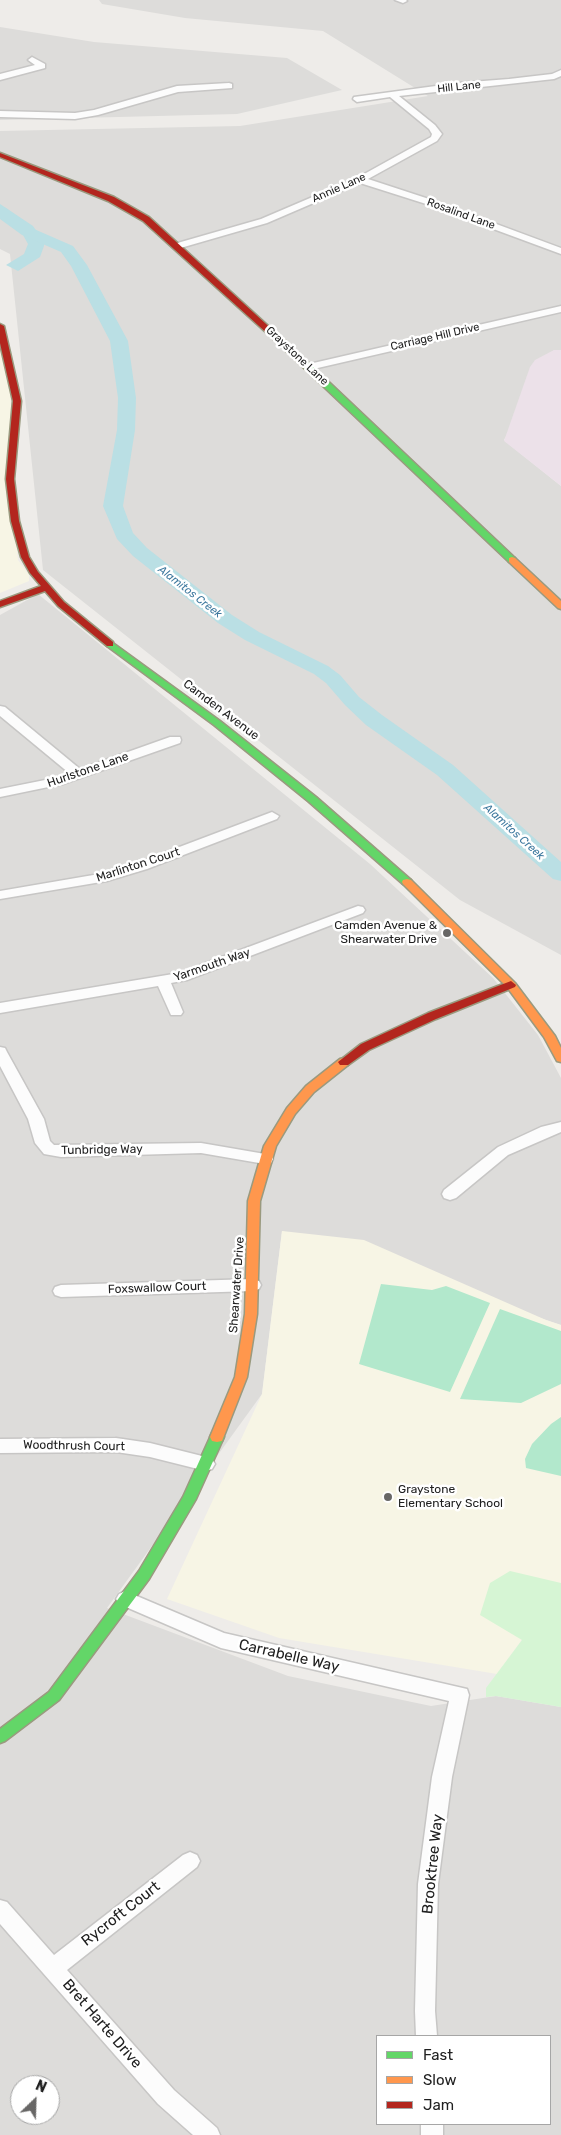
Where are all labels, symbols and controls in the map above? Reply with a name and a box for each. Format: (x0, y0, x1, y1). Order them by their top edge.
street label: Hill Lane (437, 78, 481, 96)
street label: Annie Lane (310, 170, 368, 206)
street label: Rosalind Lane (425, 196, 497, 232)
street label: Carriage Hill Drive (389, 320, 481, 354)
street label: Graystone Lane (263, 324, 331, 388)
water label: Alamitos Creek (155, 563, 225, 621)
street label: Camden Avenue (180, 677, 262, 743)
street label: Hurlstone Lane (45, 749, 131, 791)
water label: Alamitos Creek (481, 801, 547, 863)
street label: Marlinton Court (94, 845, 182, 885)
place label: Camden Avenue & Shearwater Drive (334, 919, 437, 947)
marker: Camden Avenue & Shearwater Drive (441, 927, 453, 939)
street label: Yarmouth Way (172, 945, 252, 985)
street label: Tunbridge Way (61, 1142, 143, 1158)
street label: Shearwater Drive (226, 1236, 248, 1334)
street label: Foxswallow Court (108, 1279, 206, 1297)
street label: Woodthrush Court (23, 1438, 125, 1454)
place label: Graystone Elementary School (398, 1483, 503, 1511)
marker: Graystone Elementary School (382, 1491, 394, 1503)
street label: Carrabelle Way (237, 1636, 341, 1676)
street label: Brooktree Way (419, 1813, 447, 1915)
street label: Rycroft Court (78, 1878, 164, 1950)
street label: Bret Harte Drive (58, 1976, 146, 2072)
legend (376, 2035, 551, 2125)
text: Fast (423, 2046, 453, 2064)
text: Slow (423, 2071, 456, 2089)
north arrow (10, 2075, 60, 2125)
text: N (33, 2077, 49, 2097)
text: Jam (423, 2096, 454, 2114)

